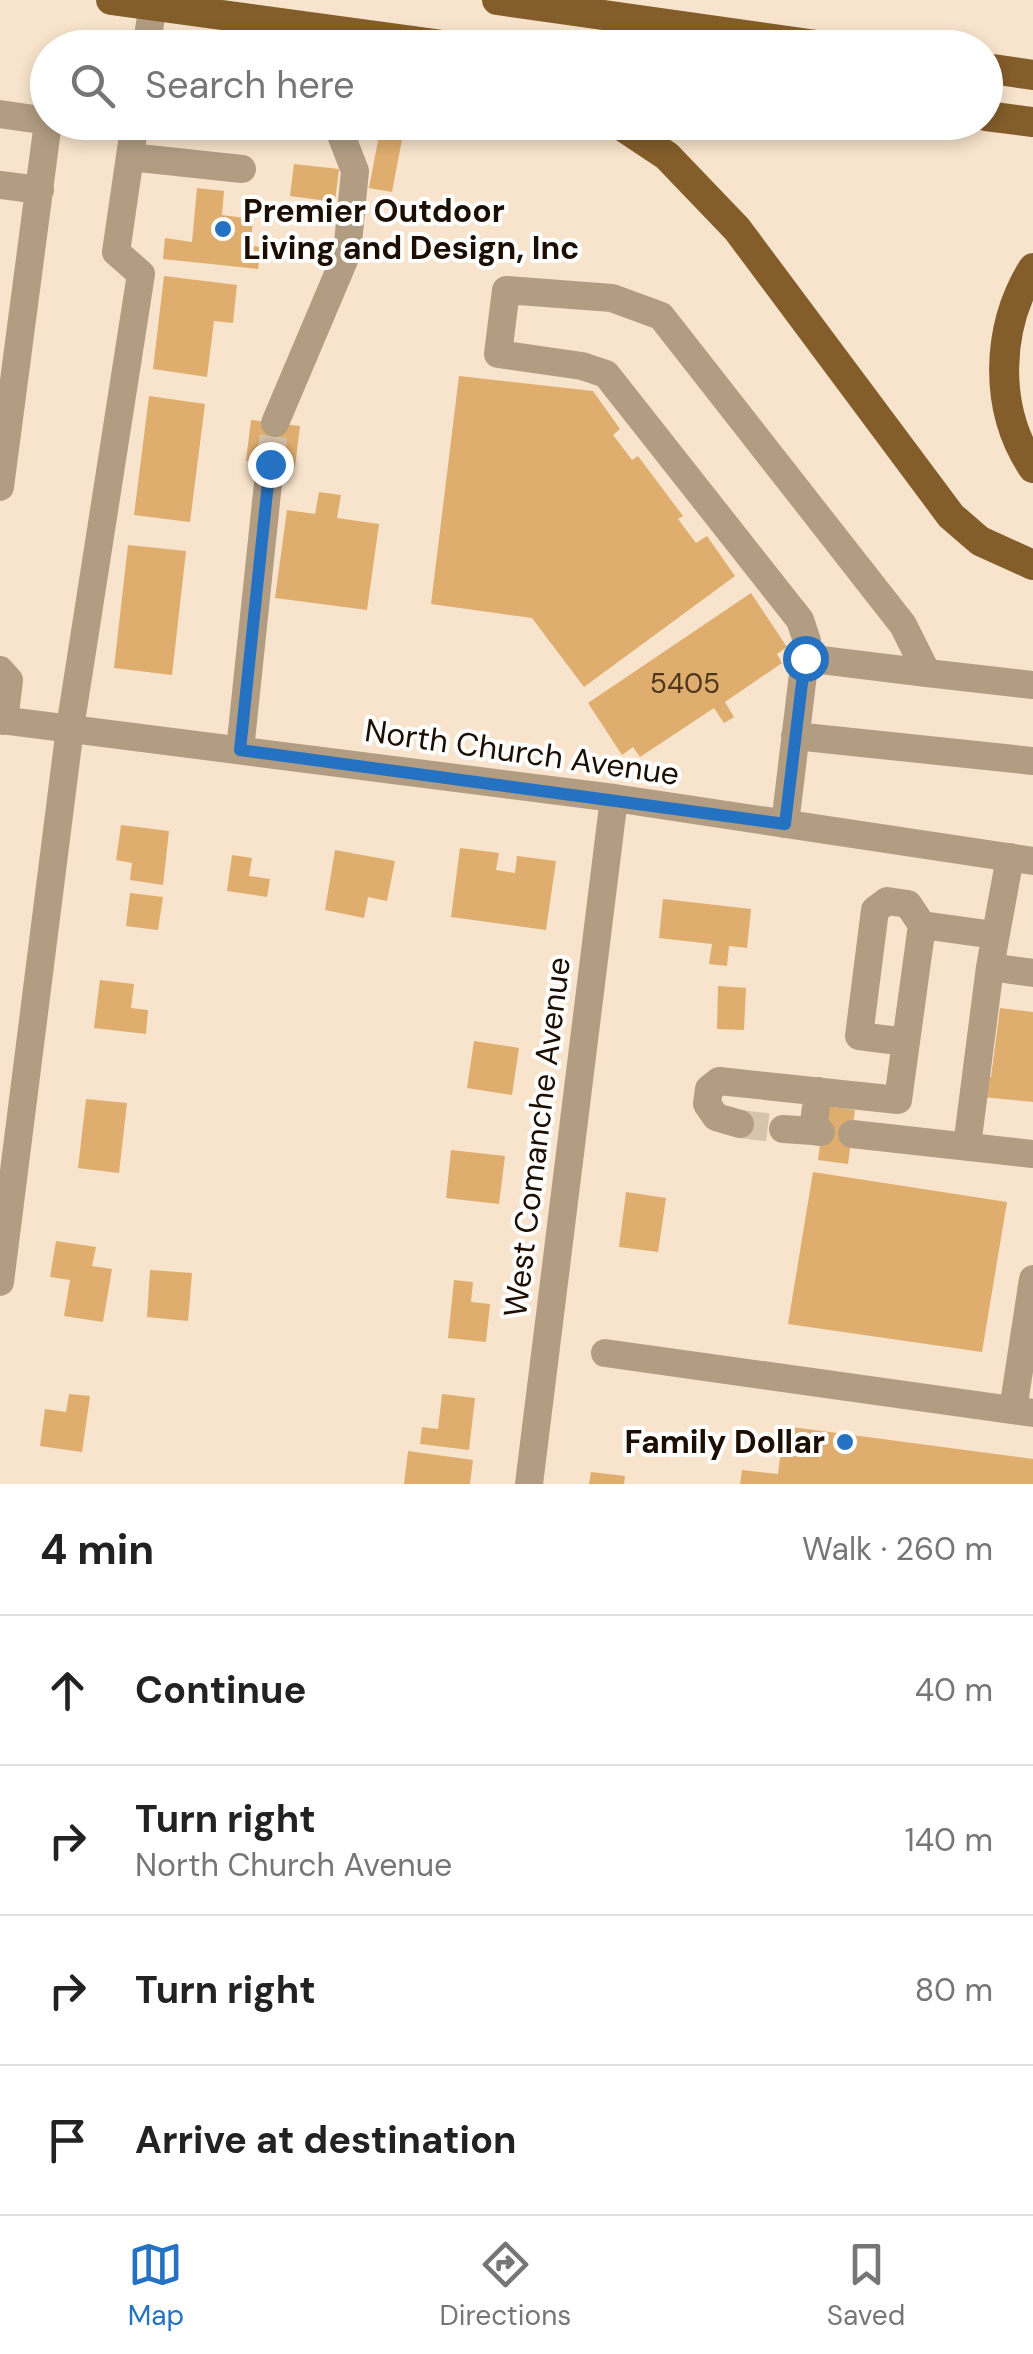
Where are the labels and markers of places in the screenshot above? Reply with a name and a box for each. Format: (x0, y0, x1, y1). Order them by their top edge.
place label: Premier Outdoor Living and Design, Inc (243, 190, 580, 269)
marker: Premier Outdoor Living and Design, Inc (212, 218, 234, 240)
place label: Family Dollar (624, 1421, 825, 1463)
marker: Family Dollar (834, 1431, 856, 1453)

